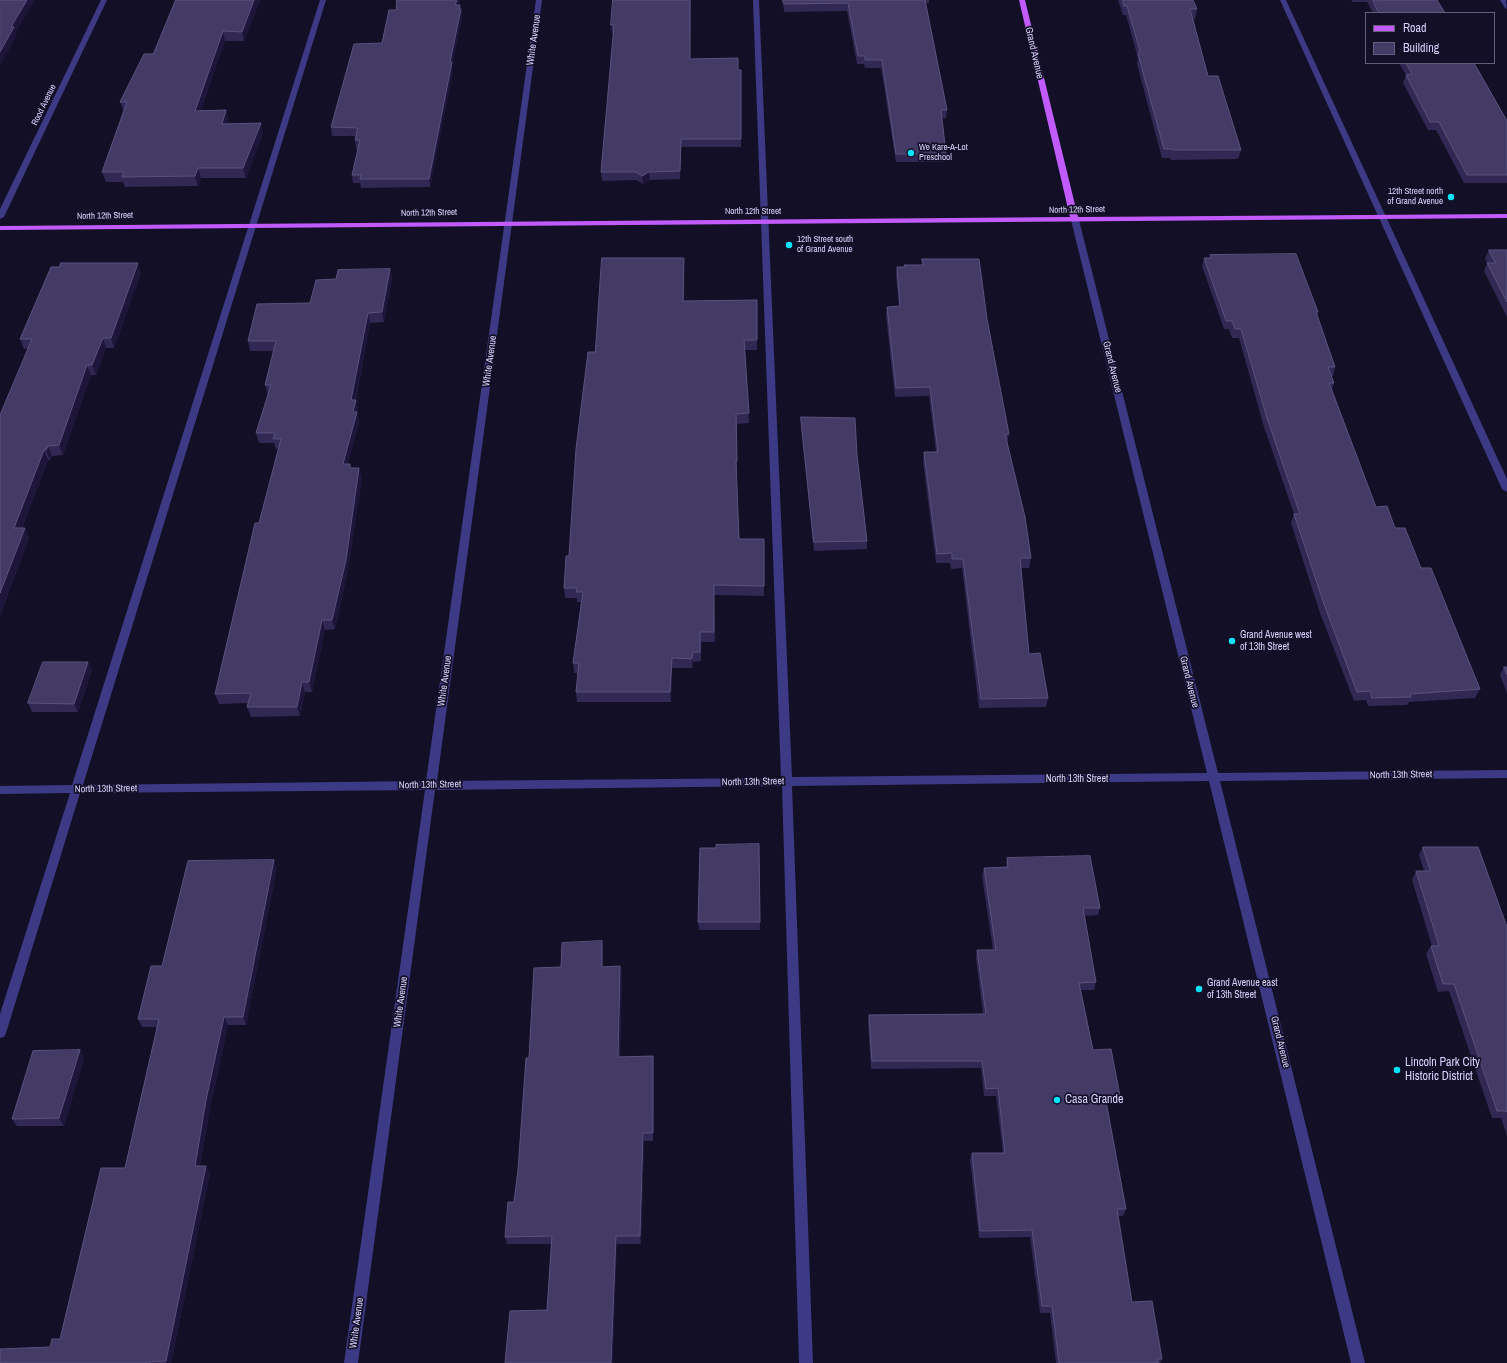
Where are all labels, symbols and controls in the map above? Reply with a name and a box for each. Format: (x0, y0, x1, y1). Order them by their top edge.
legend (1365, 12, 1495, 64)
street label: White Avenue (524, 14, 544, 66)
text: Road (1403, 20, 1427, 36)
street label: Grand Avenue (1022, 26, 1046, 80)
text: Building (1403, 40, 1439, 56)
street label: Rood Avenue (29, 83, 59, 127)
place label: We Kare-A-Lot Preschool (919, 143, 968, 164)
marker: We Kare-A-Lot Preschool (906, 148, 916, 158)
place label: 12th Street north of Grand Avenue (1387, 187, 1443, 208)
marker: 12th Street north of Grand Avenue (1446, 192, 1456, 202)
street label: North 12th Street (1049, 204, 1105, 216)
street label: North 12th Street (401, 207, 457, 219)
street label: North 12th Street (725, 207, 781, 217)
street label: North 12th Street (77, 210, 133, 222)
place label: 12th Street south of Grand Avenue (797, 235, 853, 256)
marker: 12th Street south of Grand Avenue (784, 240, 794, 250)
street label: White Avenue (480, 335, 500, 387)
street label: Grand Avenue (1100, 340, 1124, 394)
place label: Grand Avenue west of 13th Street (1240, 629, 1312, 652)
marker: Grand Avenue west of 13th Street (1227, 636, 1237, 646)
street label: White Avenue (435, 655, 455, 707)
street label: Grand Avenue (1177, 655, 1201, 709)
street label: North 13th Street (1370, 768, 1432, 782)
street label: North 13th Street (1046, 773, 1108, 785)
street label: North 13th Street (722, 775, 784, 789)
street label: North 13th Street (399, 778, 461, 792)
street label: North 13th Street (75, 782, 137, 796)
street label: White Avenue (391, 976, 411, 1028)
place label: Grand Avenue east of 13th Street (1207, 977, 1278, 1000)
marker: Grand Avenue east of 13th Street (1194, 984, 1204, 994)
street label: Grand Avenue (1268, 1015, 1292, 1069)
place label: Lincoln Park City Historic District (1405, 1056, 1480, 1084)
marker: Lincoln Park City Historic District (1392, 1065, 1402, 1075)
place label: Casa Grande (1065, 1093, 1124, 1107)
marker: Casa Grande (1052, 1095, 1062, 1105)
street label: White Avenue (347, 1297, 367, 1349)

